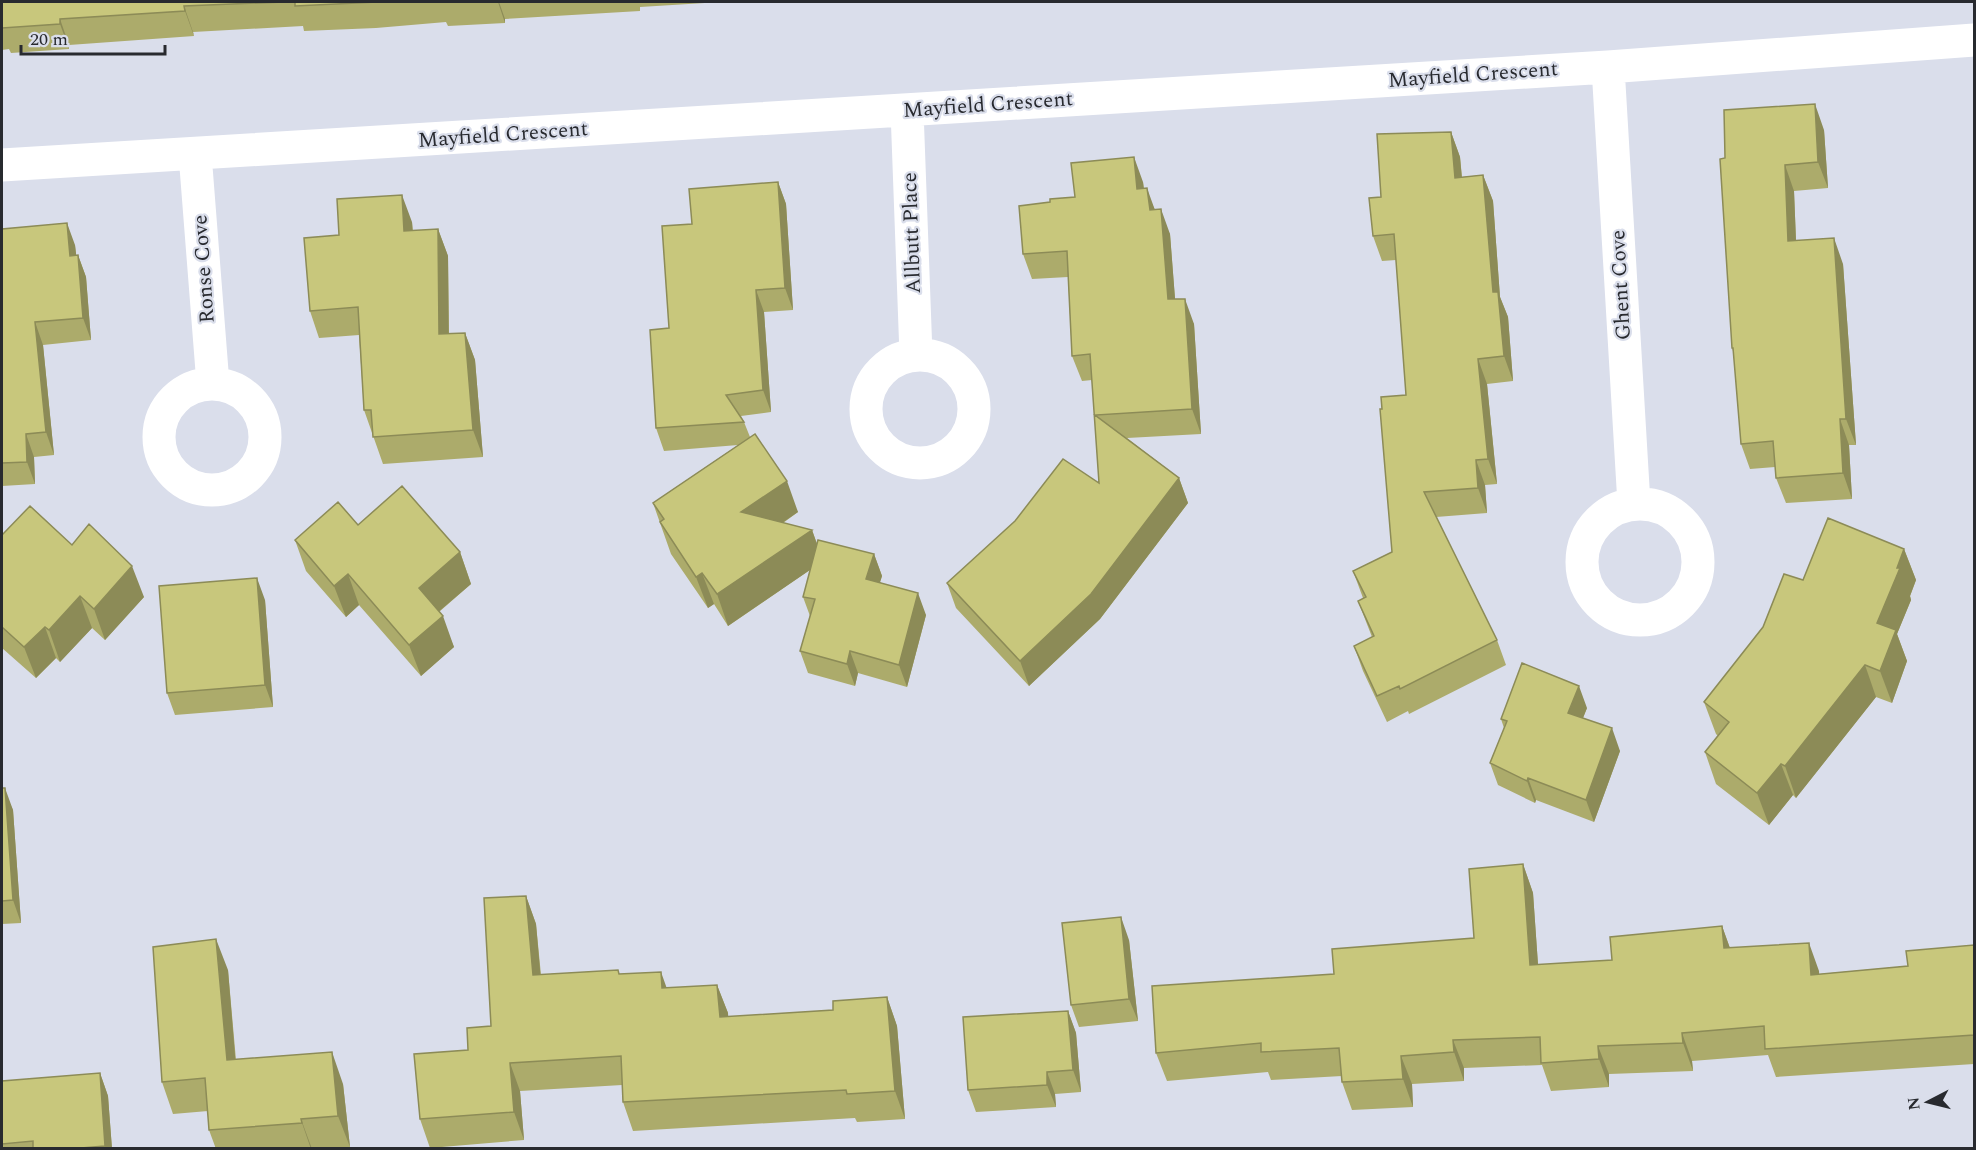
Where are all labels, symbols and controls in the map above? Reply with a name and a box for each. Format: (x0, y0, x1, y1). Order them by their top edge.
scale bar (21, 18, 165, 56)
text: 20 m (30, 26, 68, 53)
street label: Mayfield Crescent (1387, 53, 1559, 97)
street label: Mayfield Crescent (902, 83, 1074, 127)
street label: Mayfield Crescent (417, 113, 589, 157)
street label: Allbutt Place (894, 172, 930, 294)
street label: Ronse Cove (184, 214, 224, 324)
street label: Ghent Cove (1602, 229, 1640, 341)
north arrow (1898, 1072, 1958, 1132)
text: N (1901, 1096, 1927, 1112)

